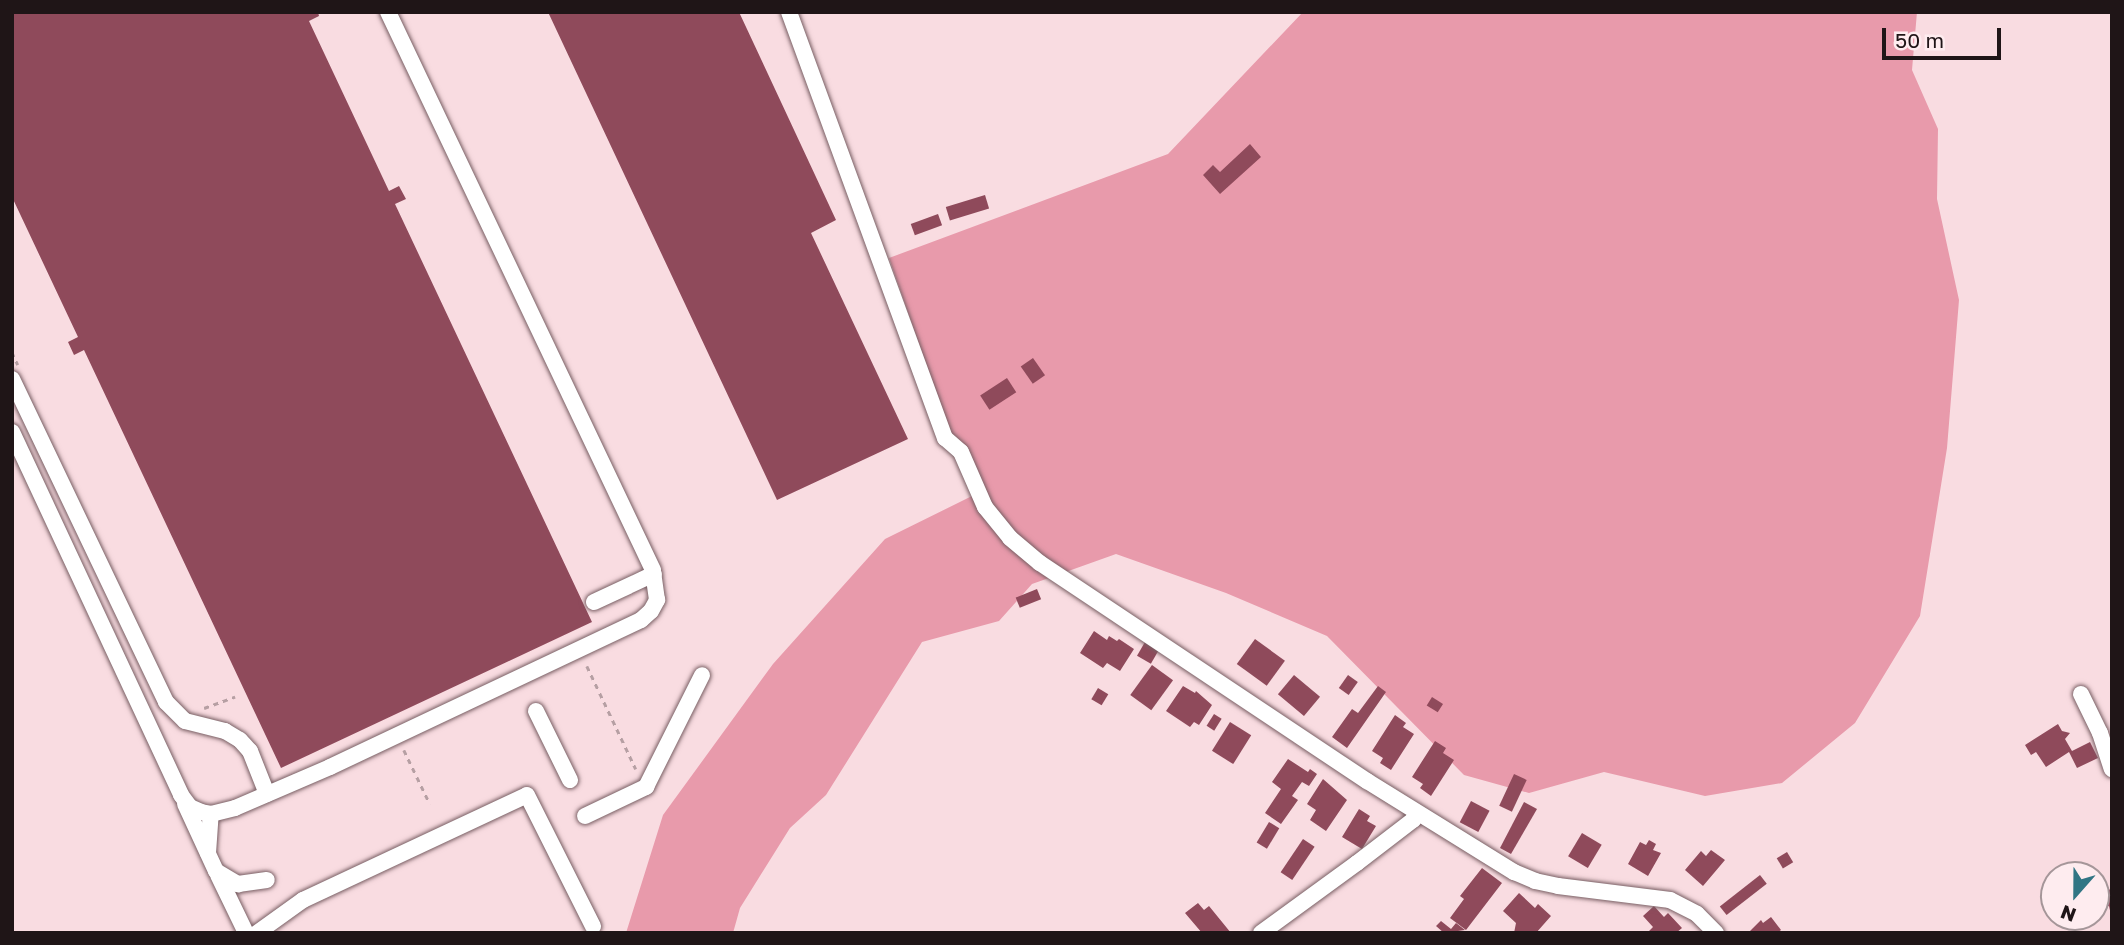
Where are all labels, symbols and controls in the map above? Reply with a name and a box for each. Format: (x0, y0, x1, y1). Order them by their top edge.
scale bar (1886, 14, 2005, 58)
text: 50 m (1895, 27, 1944, 53)
north arrow (2040, 861, 2110, 931)
text: N (2057, 901, 2079, 928)

